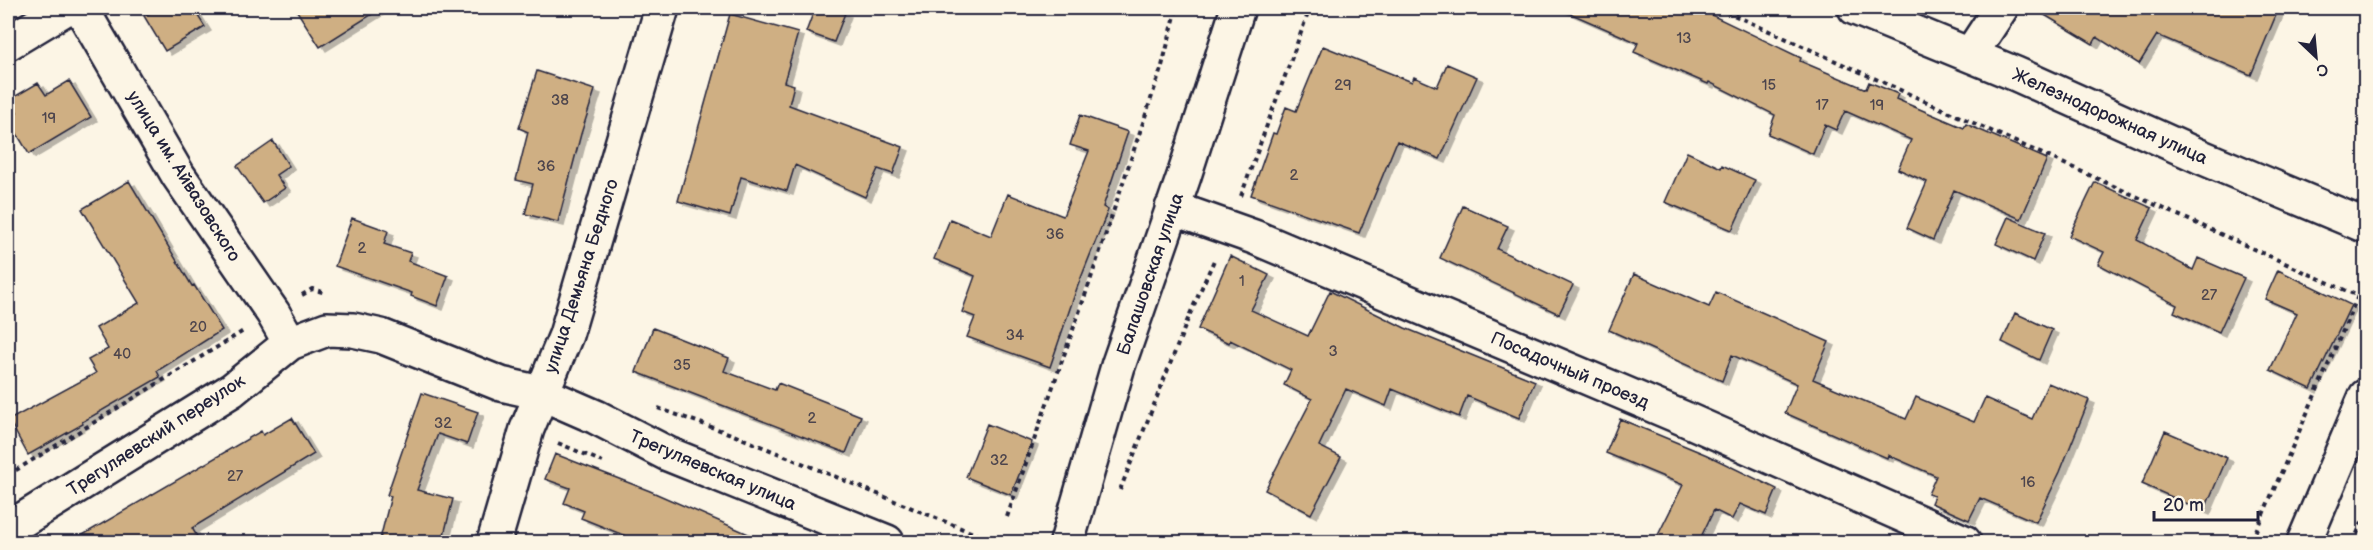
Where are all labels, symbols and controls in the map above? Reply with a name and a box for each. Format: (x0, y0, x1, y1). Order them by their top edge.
north arrow (2286, 27, 2346, 87)
house number: 13 (1676, 29, 1692, 48)
text: С (2313, 58, 2331, 80)
street label: Железнодорожная улица (2009, 64, 2211, 169)
house number: 29 (1334, 76, 1352, 95)
house number: 15 (1762, 76, 1776, 95)
street label: улица им. Айвазовского (122, 87, 245, 265)
house number: 38 (551, 91, 569, 110)
house number: 17 (1815, 96, 1829, 115)
house number: 19 (1870, 96, 1884, 115)
house number: 19 (42, 109, 56, 128)
house number: 36 (537, 157, 555, 176)
house number: 2 (1290, 166, 1299, 185)
street label: улица Демьяна Бедного (540, 176, 623, 376)
street label: Балашовская улица (1113, 190, 1188, 358)
house number: 36 (1046, 225, 1064, 244)
house number: 2 (358, 239, 367, 258)
house number: 1 (1239, 272, 1245, 291)
house number: 27 (2201, 286, 2218, 305)
house number: 20 (189, 318, 207, 337)
house number: 34 (1006, 326, 1024, 345)
street label: Посадочный проезд (1488, 328, 1652, 413)
house number: 3 (1328, 342, 1338, 361)
house number: 40 (113, 345, 131, 364)
house number: 35 (673, 356, 691, 375)
street label: Трегуляевский переулок (64, 370, 249, 501)
house number: 2 (808, 409, 817, 428)
house number: 32 (434, 414, 452, 433)
street label: Трегуляевская улица (626, 426, 800, 515)
house number: 32 (990, 451, 1008, 470)
house number: 27 (227, 467, 244, 486)
house number: 16 (2021, 473, 2035, 492)
scale bar (2154, 484, 2258, 522)
text: 20 m (2163, 495, 2204, 516)

